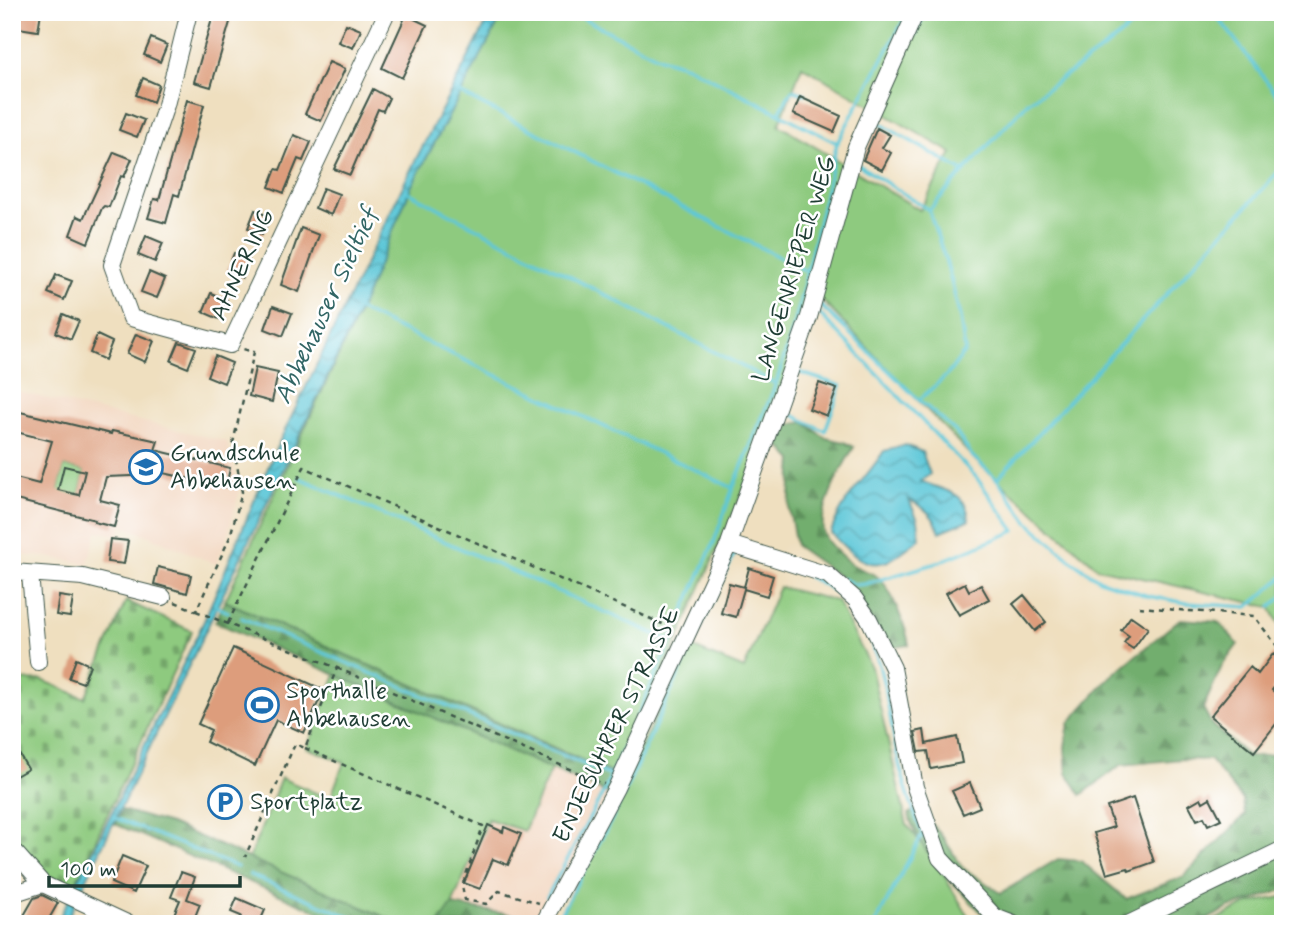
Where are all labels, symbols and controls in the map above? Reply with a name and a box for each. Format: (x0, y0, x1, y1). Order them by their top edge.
street label: LANGENRIEPER WEG (746, 152, 844, 386)
water label: Abbehauser Sieltief (267, 200, 389, 410)
street label: AHNERING (204, 204, 282, 326)
place label: Grundschule Abbehausen (170, 438, 300, 497)
school or university icon: Grundschule Abbehausen (127, 448, 165, 486)
street label: ENJEBUHRER STRASSE (546, 602, 688, 848)
place label: Sporthalle Abbehausen (286, 676, 411, 735)
sports icon: Sporthalle Abbehausen (243, 686, 281, 724)
parking icon: Sportplatz (206, 783, 244, 821)
place label: Sportplatz (250, 787, 363, 818)
scale bar (49, 845, 240, 889)
text: 100 m (60, 856, 116, 884)

